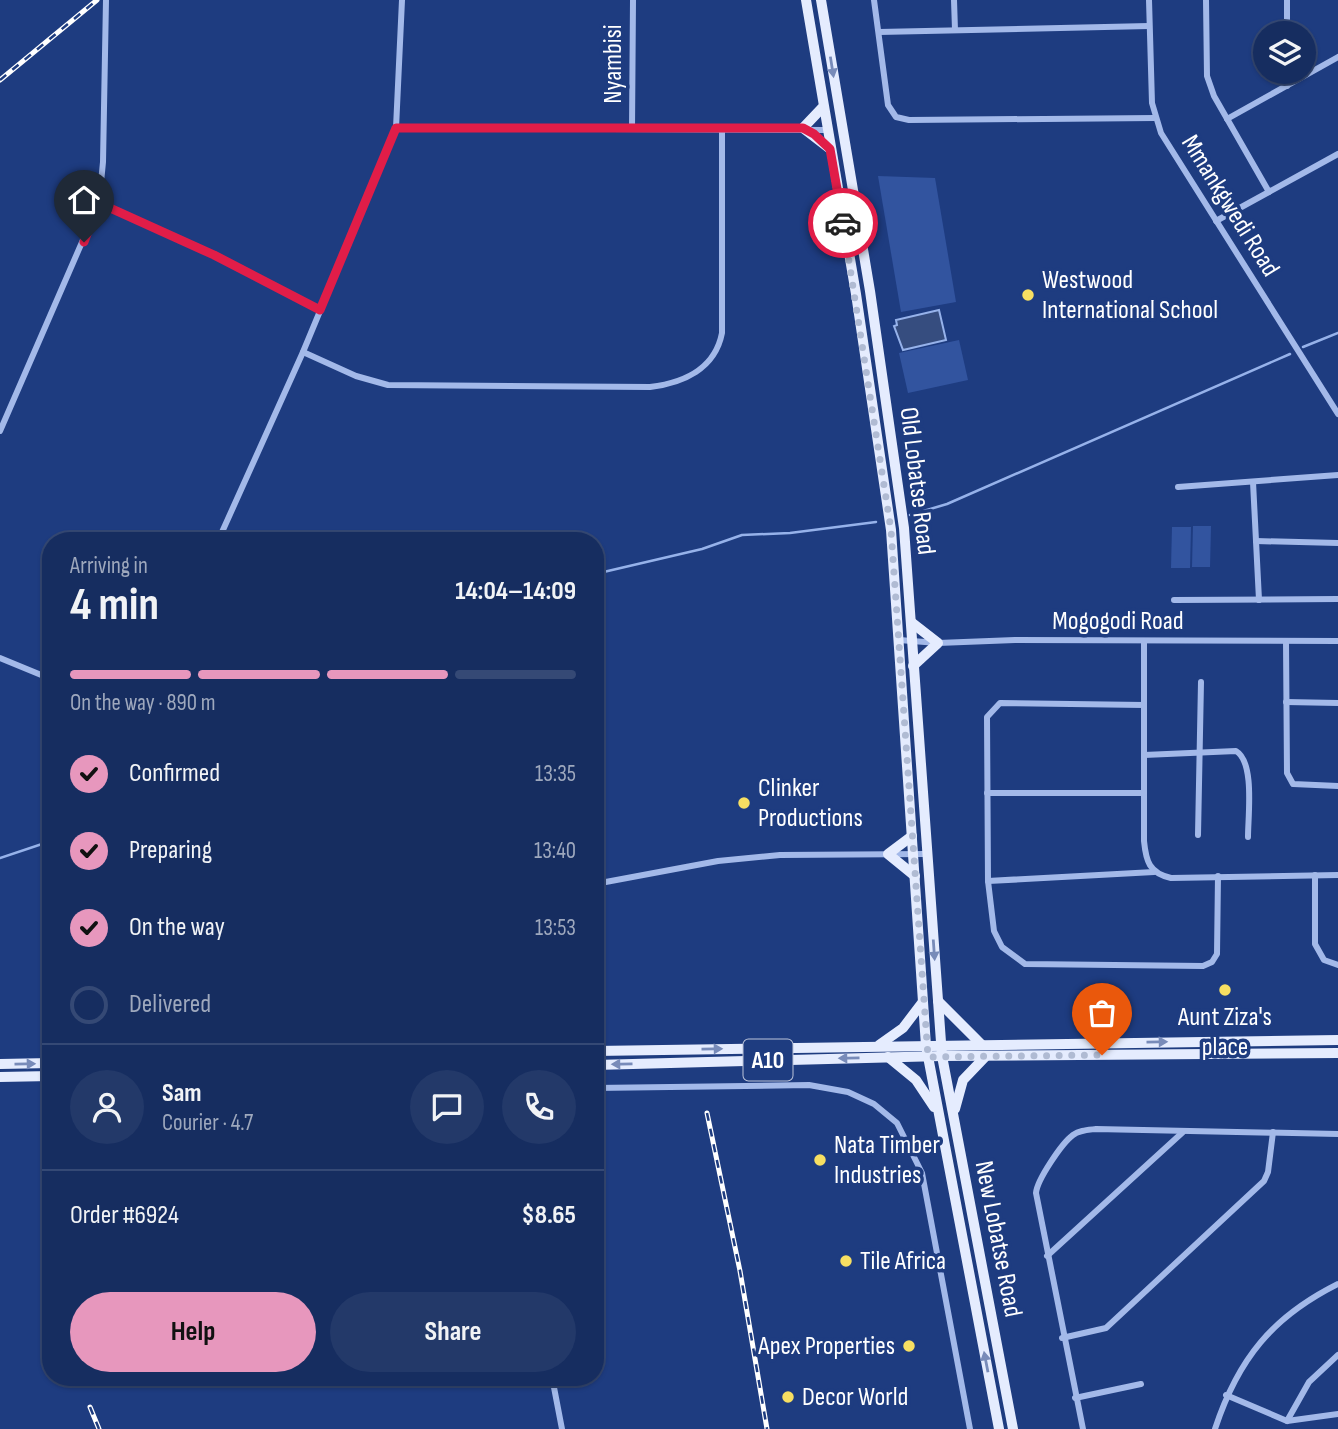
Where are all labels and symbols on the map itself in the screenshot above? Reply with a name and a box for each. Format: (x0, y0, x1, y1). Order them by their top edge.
street label: Nyambisi (598, 24, 629, 104)
one-way arrow (827, 56, 838, 78)
street label: Mmankgwedi Road (1174, 130, 1286, 282)
pin (54, 170, 114, 242)
courier (808, 188, 878, 258)
place label: Westwood International School (1042, 265, 1218, 326)
marker: Westwood International School (1020, 287, 1036, 303)
street label: Old Lobatse Road (893, 405, 941, 557)
street label: Mogogodi Road (1052, 606, 1184, 637)
place label: Clinker Productions (758, 773, 863, 834)
marker: Clinker Productions (736, 795, 752, 811)
one-way arrow (928, 939, 939, 961)
marker: Aunt Ziza's place (1217, 982, 1233, 998)
pin (1072, 983, 1132, 1055)
place label: Aunt Ziza's place (1177, 1002, 1272, 1063)
one-way arrow (1146, 1036, 1168, 1048)
road number: A10 (744, 1040, 792, 1080)
one-way arrow (701, 1043, 723, 1054)
one-way arrow (838, 1052, 860, 1064)
one-way arrow (15, 1058, 37, 1069)
one-way arrow (610, 1058, 632, 1070)
place label: Nata Timber Industries (834, 1130, 941, 1191)
marker: Nata Timber Industries (812, 1152, 828, 1168)
street label: New Lobatse Road (968, 1158, 1028, 1320)
place label: Tile Africa (860, 1246, 946, 1277)
marker: Tile Africa (838, 1253, 854, 1269)
place label: Apex Properties (757, 1331, 895, 1362)
marker: Apex Properties (901, 1338, 917, 1354)
one-way arrow (980, 1351, 991, 1373)
place label: Decor World (802, 1382, 908, 1413)
marker: Decor World (780, 1389, 796, 1405)

